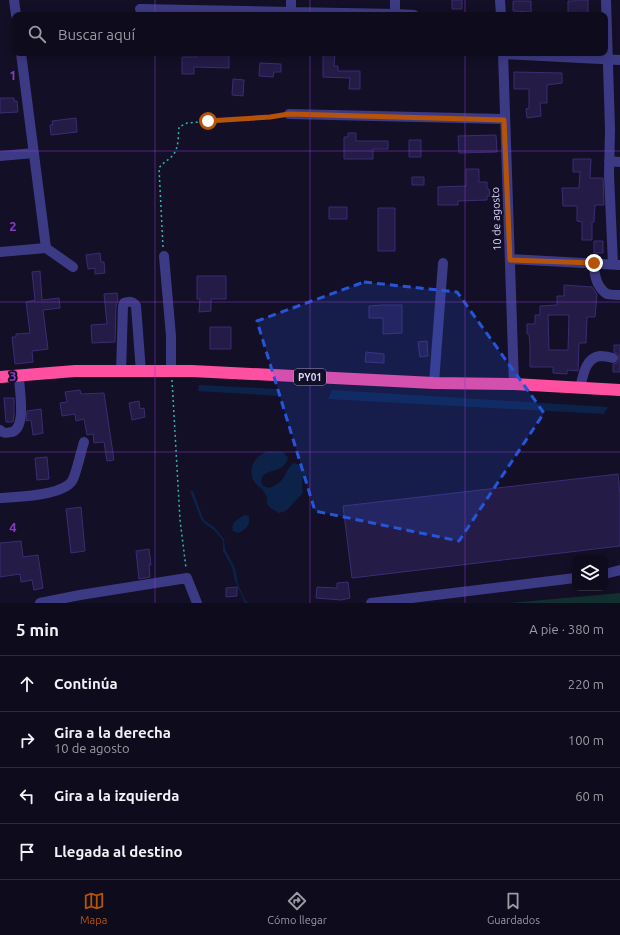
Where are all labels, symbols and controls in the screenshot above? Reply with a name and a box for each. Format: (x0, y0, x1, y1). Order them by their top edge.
search box (12, 12, 608, 56)
icon: search (26, 23, 48, 45)
text: Buscar aquí (58, 26, 135, 43)
text: 1 (9, 68, 17, 82)
route start (199, 112, 217, 130)
street label: 10 de agosto (489, 187, 503, 251)
text: 2 (9, 219, 17, 233)
route end (585, 254, 603, 272)
text: 3 (9, 369, 17, 383)
road number: PY01 (294, 369, 326, 385)
text: 4 (9, 520, 17, 534)
map controls (572, 555, 608, 591)
button: layers (572, 555, 608, 591)
text: 5 min (16, 620, 59, 639)
text: A pie · 380 m (529, 622, 604, 636)
icon: ahead (16, 673, 38, 695)
text: Continúa (54, 675, 118, 692)
text: 220 m (568, 677, 604, 691)
text: Gira a la derecha (54, 724, 171, 741)
icon: right (16, 729, 38, 751)
text: 100 m (568, 733, 604, 747)
text: 10 de agosto (54, 741, 130, 755)
icon: left (16, 785, 38, 807)
text: Gira a la izquierda (54, 787, 180, 804)
text: 60 m (575, 789, 604, 803)
icon: arrive (16, 841, 38, 863)
text: Llegada al destino (54, 843, 183, 860)
tab: Mapa (80, 890, 107, 926)
tab: Cómo llegar (267, 890, 327, 926)
tab: Guardados (487, 890, 540, 926)

